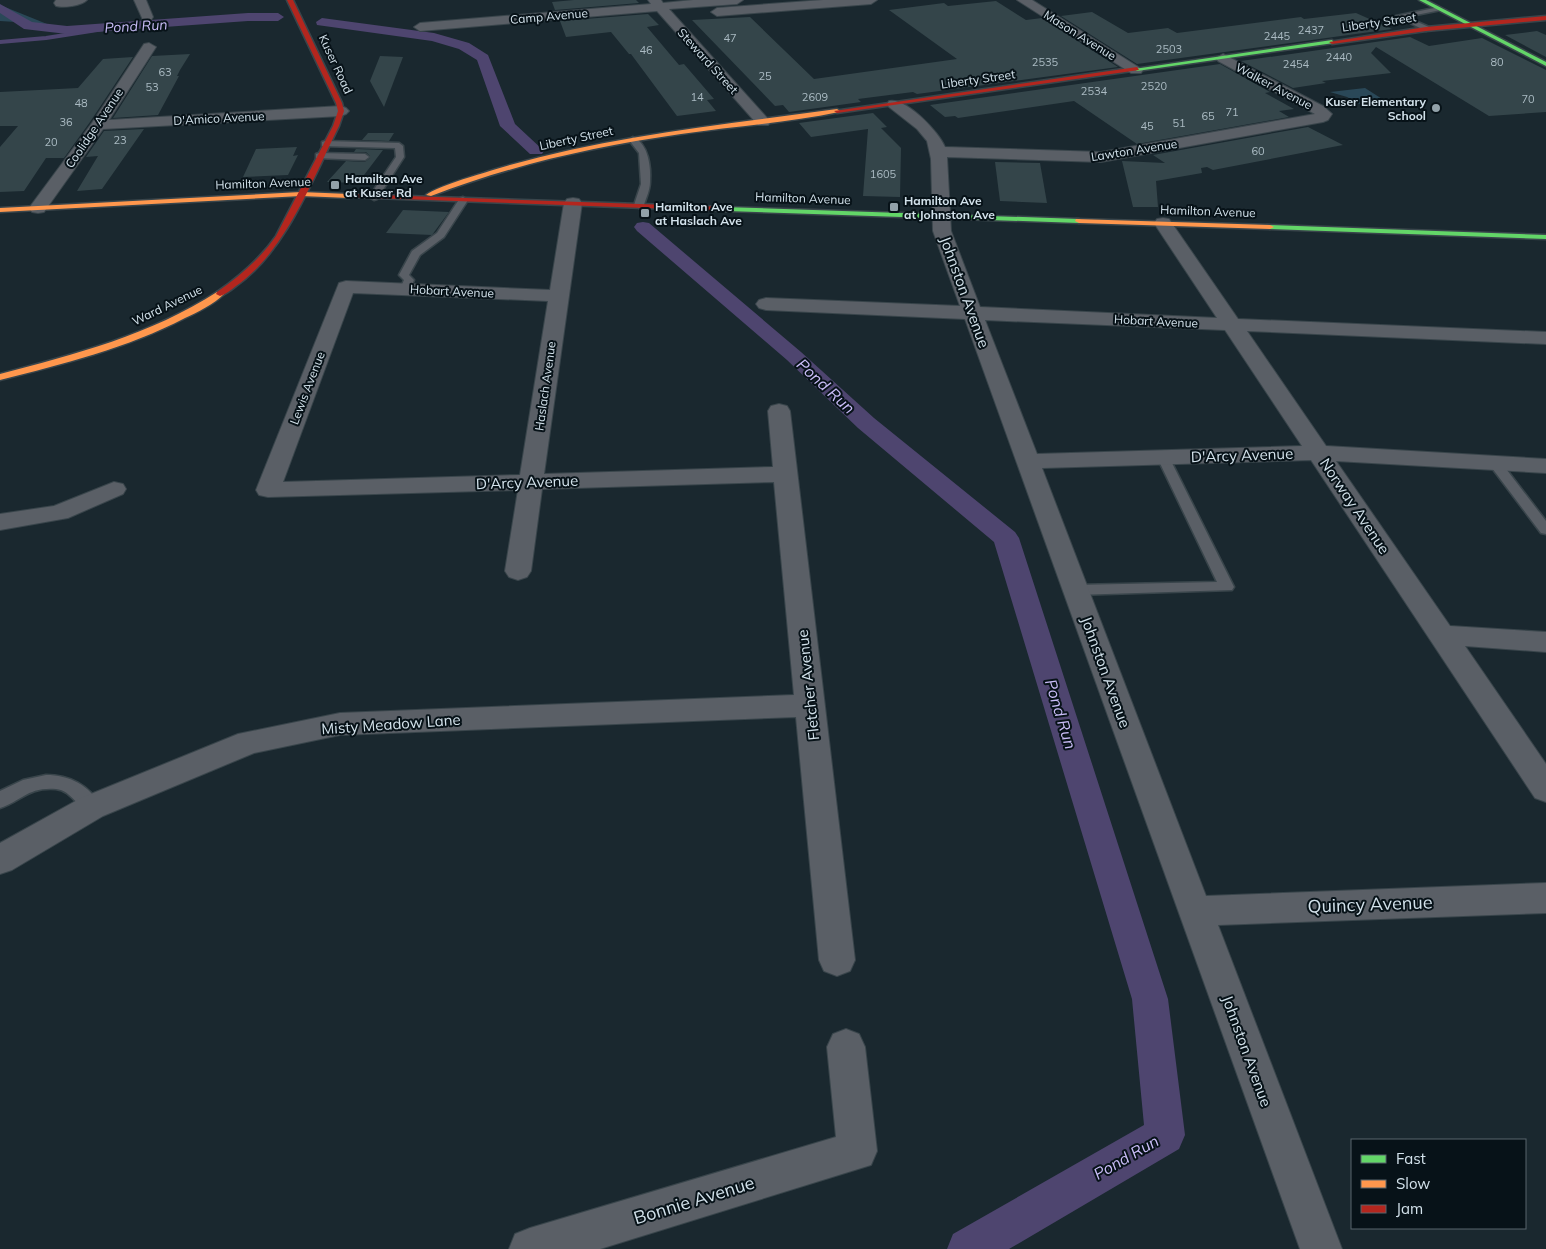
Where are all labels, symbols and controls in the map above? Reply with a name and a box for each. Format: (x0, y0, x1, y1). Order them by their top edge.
street label: Camp Avenue (510, 5, 588, 27)
street label: Mason Avenue (1041, 7, 1119, 63)
street label: Liberty Street (1341, 9, 1417, 35)
water label: Pond Run (104, 15, 168, 37)
house number: 2437 (1298, 23, 1324, 37)
street label: Steward Street (675, 25, 741, 97)
house number: 2445 (1264, 29, 1291, 43)
house number: 47 (723, 31, 737, 45)
street label: Kuser Road (316, 32, 356, 96)
house number: 2503 (1156, 42, 1182, 56)
house number: 46 (639, 43, 653, 57)
house number: 2440 (1326, 50, 1353, 64)
house number: 2535 (1032, 55, 1059, 69)
house number: 80 (1490, 55, 1504, 69)
house number: 2454 (1283, 57, 1310, 71)
street label: Walker Avenue (1233, 60, 1315, 112)
house number: 63 (158, 65, 172, 79)
street label: Liberty Street (940, 66, 1016, 92)
house number: 25 (758, 69, 772, 83)
house number: 2520 (1141, 79, 1168, 93)
house number: 53 (145, 80, 159, 94)
house number: 2534 (1081, 84, 1108, 98)
street label: Coolidge Avenue (62, 85, 126, 171)
house number: 14 (690, 90, 704, 104)
house number: 2609 (802, 90, 828, 104)
house number: 70 (1521, 92, 1535, 106)
place label: Kuser Elementary School (1325, 94, 1426, 123)
house number: 48 (74, 96, 88, 110)
marker: Kuser Elementary School (1430, 102, 1442, 114)
house number: 71 (1225, 105, 1239, 119)
street label: D'Amico Avenue (173, 108, 265, 128)
house number: 65 (1201, 109, 1215, 123)
house number: 36 (59, 115, 73, 129)
house number: 51 (1172, 116, 1186, 130)
house number: 45 (1140, 119, 1154, 133)
street label: Liberty Street (538, 123, 614, 153)
house number: 23 (113, 133, 127, 147)
house number: 20 (44, 135, 58, 149)
street label: Lawton Avenue (1090, 136, 1178, 164)
house number: 60 (1251, 144, 1265, 158)
house number: 1605 (870, 167, 897, 181)
place label: Hamilton Ave at Kuser Rd (345, 171, 423, 200)
street label: Hamilton Avenue (215, 174, 311, 192)
marker: Hamilton Ave at Kuser Rd (329, 179, 341, 191)
street label: Hamilton Avenue (755, 189, 851, 207)
place label: Hamilton Ave at Johnston Ave (904, 193, 995, 222)
place label: Hamilton Ave at Haslach Ave (655, 199, 742, 228)
marker: Hamilton Ave at Johnston Ave (888, 201, 900, 213)
street label: Hamilton Avenue (1160, 202, 1256, 220)
marker: Hamilton Ave at Haslach Ave (639, 207, 651, 219)
street label: Johnston Avenue (936, 234, 994, 350)
street label: Hobart Avenue (410, 281, 494, 301)
street label: Ward Avenue (129, 282, 205, 328)
street label: Hobart Avenue (1114, 311, 1198, 331)
street label: Haslach Avenue (531, 340, 559, 432)
street label: Lewis Avenue (286, 349, 328, 427)
water label: Pond Run (793, 354, 859, 418)
street label: D'Arcy Avenue (1190, 444, 1294, 466)
street label: Norway Avenue (1316, 454, 1394, 558)
street label: D'Arcy Avenue (475, 471, 579, 493)
street label: Johnston Avenue (1077, 614, 1135, 730)
street label: Fletcher Avenue (793, 629, 823, 741)
water label: Pond Run (1041, 677, 1081, 751)
street label: Misty Meadow Lane (321, 710, 461, 738)
street label: Quincy Avenue (1307, 890, 1433, 918)
street label: Johnston Avenue (1218, 993, 1276, 1109)
water label: Pond Run (1090, 1130, 1162, 1184)
legend (1351, 1139, 1526, 1229)
text: Fast (1396, 1149, 1426, 1168)
street label: Bonnie Avenue (631, 1171, 757, 1229)
text: Slow (1396, 1174, 1430, 1193)
text: Jam (1396, 1199, 1423, 1218)

